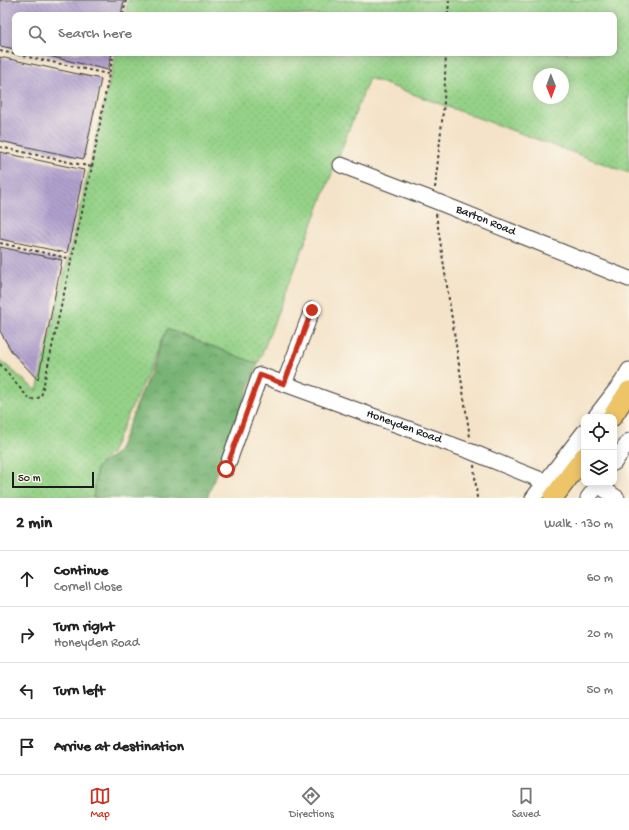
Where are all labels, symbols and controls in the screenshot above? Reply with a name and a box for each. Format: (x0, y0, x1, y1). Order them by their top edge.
search box (12, 12, 617, 56)
icon: search (26, 23, 48, 45)
text: Search here (58, 25, 132, 43)
north arrow (533, 68, 569, 104)
street label: Barton Road (453, 203, 518, 240)
route end (303, 301, 321, 319)
street label: Honeyden Road (364, 407, 444, 448)
map controls (581, 414, 617, 486)
button: locate (581, 414, 617, 450)
button: layers (581, 450, 617, 486)
route start (217, 460, 235, 478)
scale bar (12, 470, 94, 489)
text: 50 m (18, 473, 40, 485)
text: 2 min (16, 514, 52, 534)
text: Walk · 130 m (544, 517, 613, 532)
text: Continue (54, 562, 108, 580)
icon: ahead (16, 568, 38, 590)
text: 60 m (587, 571, 613, 586)
text: Cornell Close (54, 580, 122, 595)
text: Turn right (54, 618, 114, 636)
icon: right (16, 624, 38, 646)
text: 20 m (587, 627, 613, 642)
text: Honeyden Road (54, 636, 139, 651)
icon: left (16, 680, 38, 702)
text: Turn left (54, 682, 105, 700)
text: 50 m (586, 683, 613, 698)
icon: arrive (16, 736, 38, 758)
text: Arrive at destination (54, 738, 184, 756)
tab: Map (89, 785, 111, 821)
tab: Directions (289, 785, 334, 821)
tab: Saved (512, 785, 540, 821)

